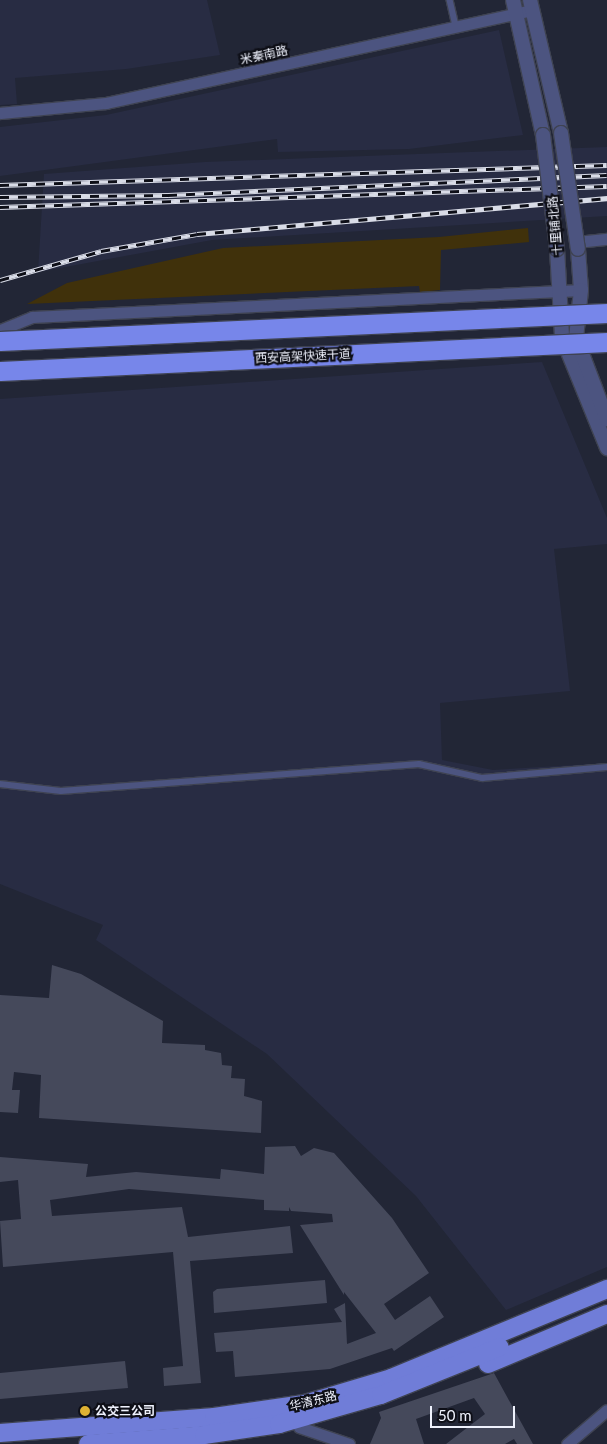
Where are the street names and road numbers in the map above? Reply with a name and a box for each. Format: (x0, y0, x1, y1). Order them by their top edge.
street label: 米秦南路 (239, 43, 289, 67)
street label: 十里铺北路 (545, 195, 565, 257)
street label: 西安高架快速干道 (255, 346, 351, 366)
street label: 华清东路 (288, 1388, 338, 1414)

